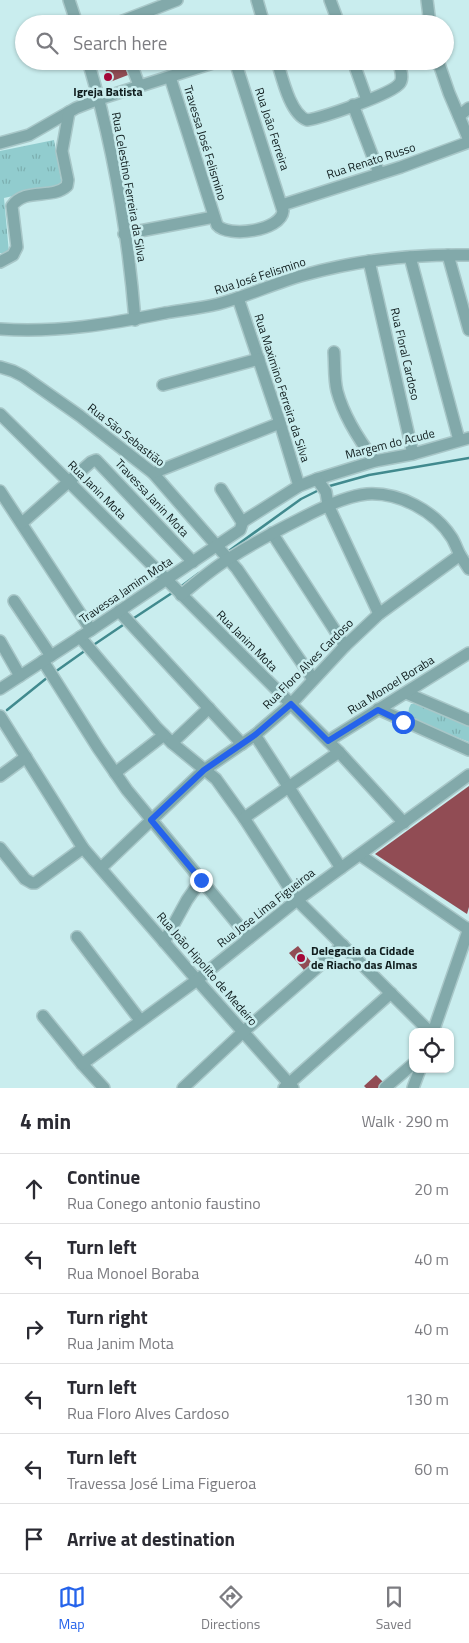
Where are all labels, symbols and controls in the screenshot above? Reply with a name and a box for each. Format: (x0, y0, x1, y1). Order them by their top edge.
search box (15, 15, 454, 70)
text: Search here (73, 28, 167, 57)
icon: search (33, 29, 61, 57)
marker: Igreja Batista (102, 71, 114, 83)
place label: Igreja Batista (73, 82, 143, 101)
street label: Travessa José Felismino (179, 83, 232, 203)
street label: Rua João Ferreira (250, 85, 295, 173)
street label: Rua Celestino Ferreira da Silva (107, 110, 152, 263)
street label: Rua Renato Russo (324, 137, 418, 184)
street label: Rua José Felismino (212, 252, 308, 299)
street label: Rua Floral Cardoso (386, 306, 425, 402)
street label: Rua Maximino Ferreira da Silva (249, 311, 315, 465)
street label: Rua São Sebastião (84, 398, 169, 471)
street label: Margem do Acude (343, 423, 437, 464)
street label: Travessa Janin Mota (111, 454, 194, 541)
street label: Rua Janin Mota (64, 456, 131, 523)
street label: Travessa Jamim Mota (76, 551, 176, 628)
street label: Rua Janim Mota (212, 606, 282, 676)
street label: Rua Floro Alves Cardoso (258, 614, 357, 713)
street label: Rua Monoel Boraba (344, 650, 438, 719)
route start (392, 711, 415, 734)
street label: Rua Jose Lima Figueiroa (213, 863, 319, 952)
route end (190, 869, 213, 892)
street label: Rua João Hipolito de Medeiro (152, 907, 262, 1030)
place label: Delegacia da Cidade de Riacho das Almas (311, 941, 418, 974)
marker: Delegacia da Cidade de Riacho das Almas (295, 952, 307, 964)
map controls (409, 1028, 454, 1073)
button: locate (409, 1028, 454, 1073)
text: 4 min (20, 1105, 71, 1137)
text: Walk · 290 m (361, 1109, 449, 1133)
text: Continue (67, 1162, 140, 1191)
icon: ahead (20, 1175, 48, 1203)
text: 20 m (414, 1177, 449, 1201)
text: Rua Conego antonio faustino (67, 1191, 261, 1215)
text: Turn left (67, 1232, 137, 1261)
icon: left (20, 1245, 48, 1273)
text: 40 m (414, 1247, 449, 1271)
text: Rua Monoel Boraba (67, 1261, 199, 1285)
text: Turn right (67, 1302, 148, 1331)
icon: right (20, 1315, 48, 1343)
text: 40 m (414, 1317, 449, 1341)
text: Rua Janim Mota (67, 1331, 174, 1355)
text: Turn left (67, 1372, 137, 1401)
icon: left (20, 1385, 48, 1413)
text: 130 m (405, 1387, 449, 1411)
text: Rua Floro Alves Cardoso (67, 1401, 229, 1425)
text: Turn left (67, 1442, 137, 1471)
icon: left (20, 1455, 48, 1483)
text: 60 m (414, 1457, 449, 1481)
text: Travessa José Lima Figueroa (67, 1471, 256, 1495)
text: Arrive at destination (67, 1524, 235, 1553)
icon: arrive (20, 1525, 48, 1553)
tab: Map (58, 1583, 86, 1634)
tab: Directions (201, 1583, 260, 1634)
tab: Saved (376, 1583, 411, 1634)

